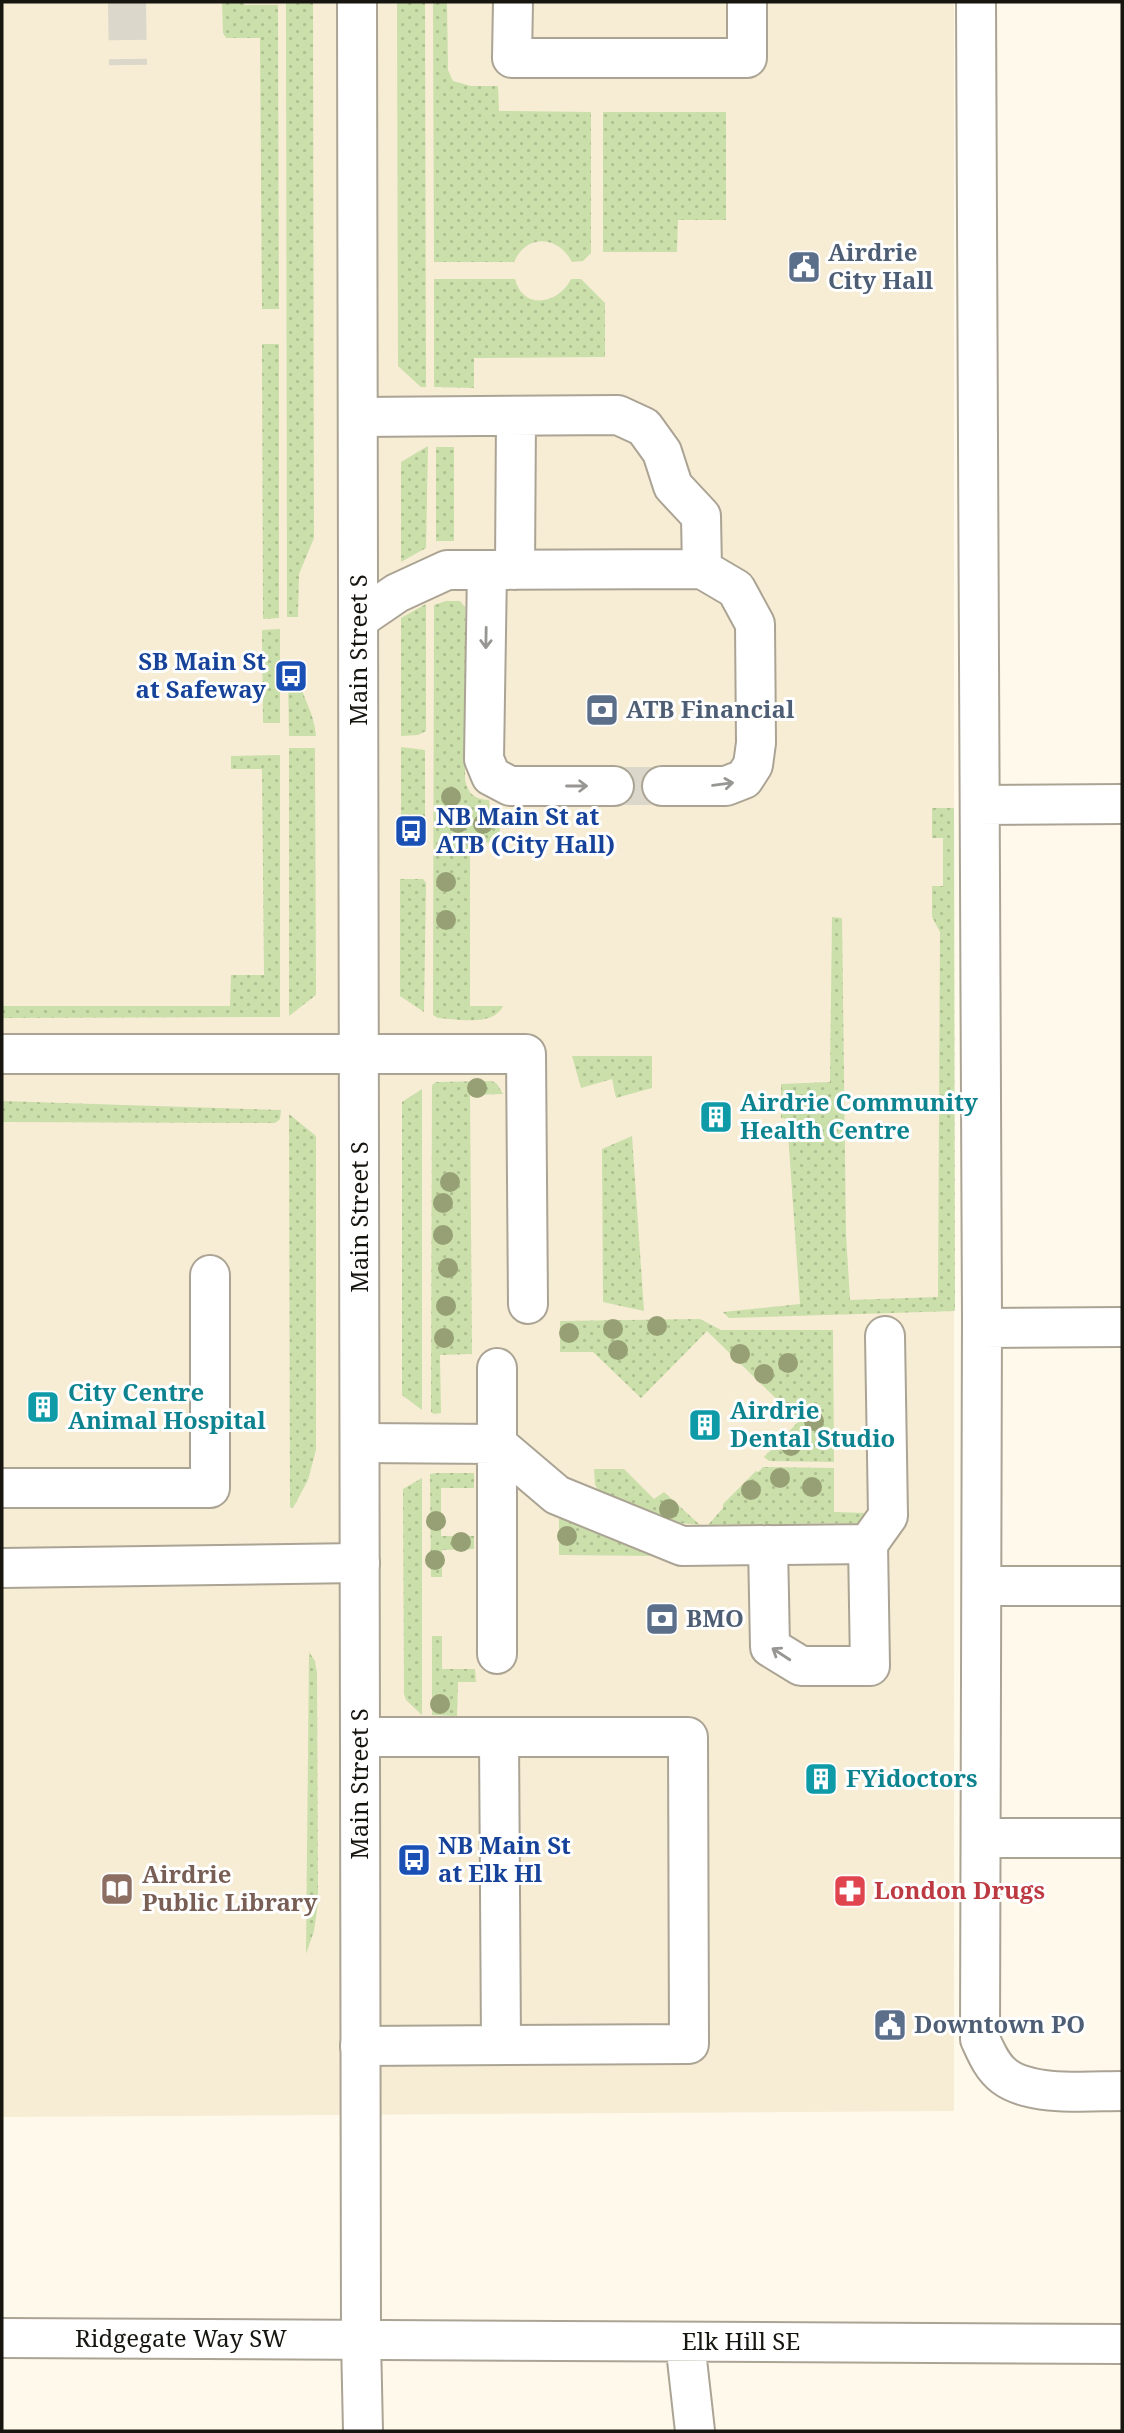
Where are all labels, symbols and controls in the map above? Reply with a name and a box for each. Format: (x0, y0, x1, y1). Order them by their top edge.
place label: Airdrie City Hall (828, 235, 934, 296)
public building icon: Airdrie City Hall (785, 248, 823, 286)
street label: Main Street S (341, 574, 374, 726)
one-way arrow (479, 626, 493, 649)
place label: SB Main St at Safeway (135, 644, 266, 705)
bus stop icon: SB Main St at Safeway (272, 657, 310, 695)
bank icon: ATB Financial (583, 691, 621, 729)
place label: ATB Financial (626, 692, 795, 725)
one-way arrow (711, 778, 734, 791)
one-way arrow (565, 779, 588, 793)
place label: NB Main St at ATB (City Hall) (436, 799, 615, 860)
bus stop icon: NB Main St at ATB (City Hall) (392, 812, 430, 850)
place label: Airdrie Community Health Centre (740, 1085, 978, 1146)
building icon: Airdrie Community Health Centre (697, 1098, 735, 1136)
street label: Main Street S (342, 1141, 375, 1293)
place label: City Centre Animal Hospital (68, 1375, 266, 1436)
building icon: City Centre Animal Hospital (24, 1388, 62, 1426)
place label: Airdrie Dental Studio (730, 1393, 895, 1454)
building icon: Airdrie Dental Studio (686, 1406, 724, 1444)
bank icon: BMO (643, 1600, 681, 1638)
place label: BMO (686, 1601, 744, 1634)
one-way arrow (772, 1647, 791, 1661)
street label: Main Street S (342, 1708, 375, 1860)
building icon: FYidoctors (802, 1760, 840, 1798)
place label: FYidoctors (846, 1761, 978, 1794)
place label: NB Main St at Elk Hl (438, 1828, 571, 1889)
bus stop icon: NB Main St at Elk Hl (395, 1841, 433, 1879)
place label: Airdrie Public Library (142, 1857, 317, 1918)
library icon: Airdrie Public Library (98, 1870, 136, 1908)
pharmacy icon: London Drugs (831, 1872, 869, 1910)
place label: London Drugs (874, 1873, 1045, 1906)
public building icon: Downtown PO (871, 2006, 909, 2044)
place label: Downtown PO (914, 2007, 1085, 2040)
street label: Ridgegate Way SW (75, 2321, 287, 2354)
street label: Elk Hill SE (682, 2324, 800, 2357)

